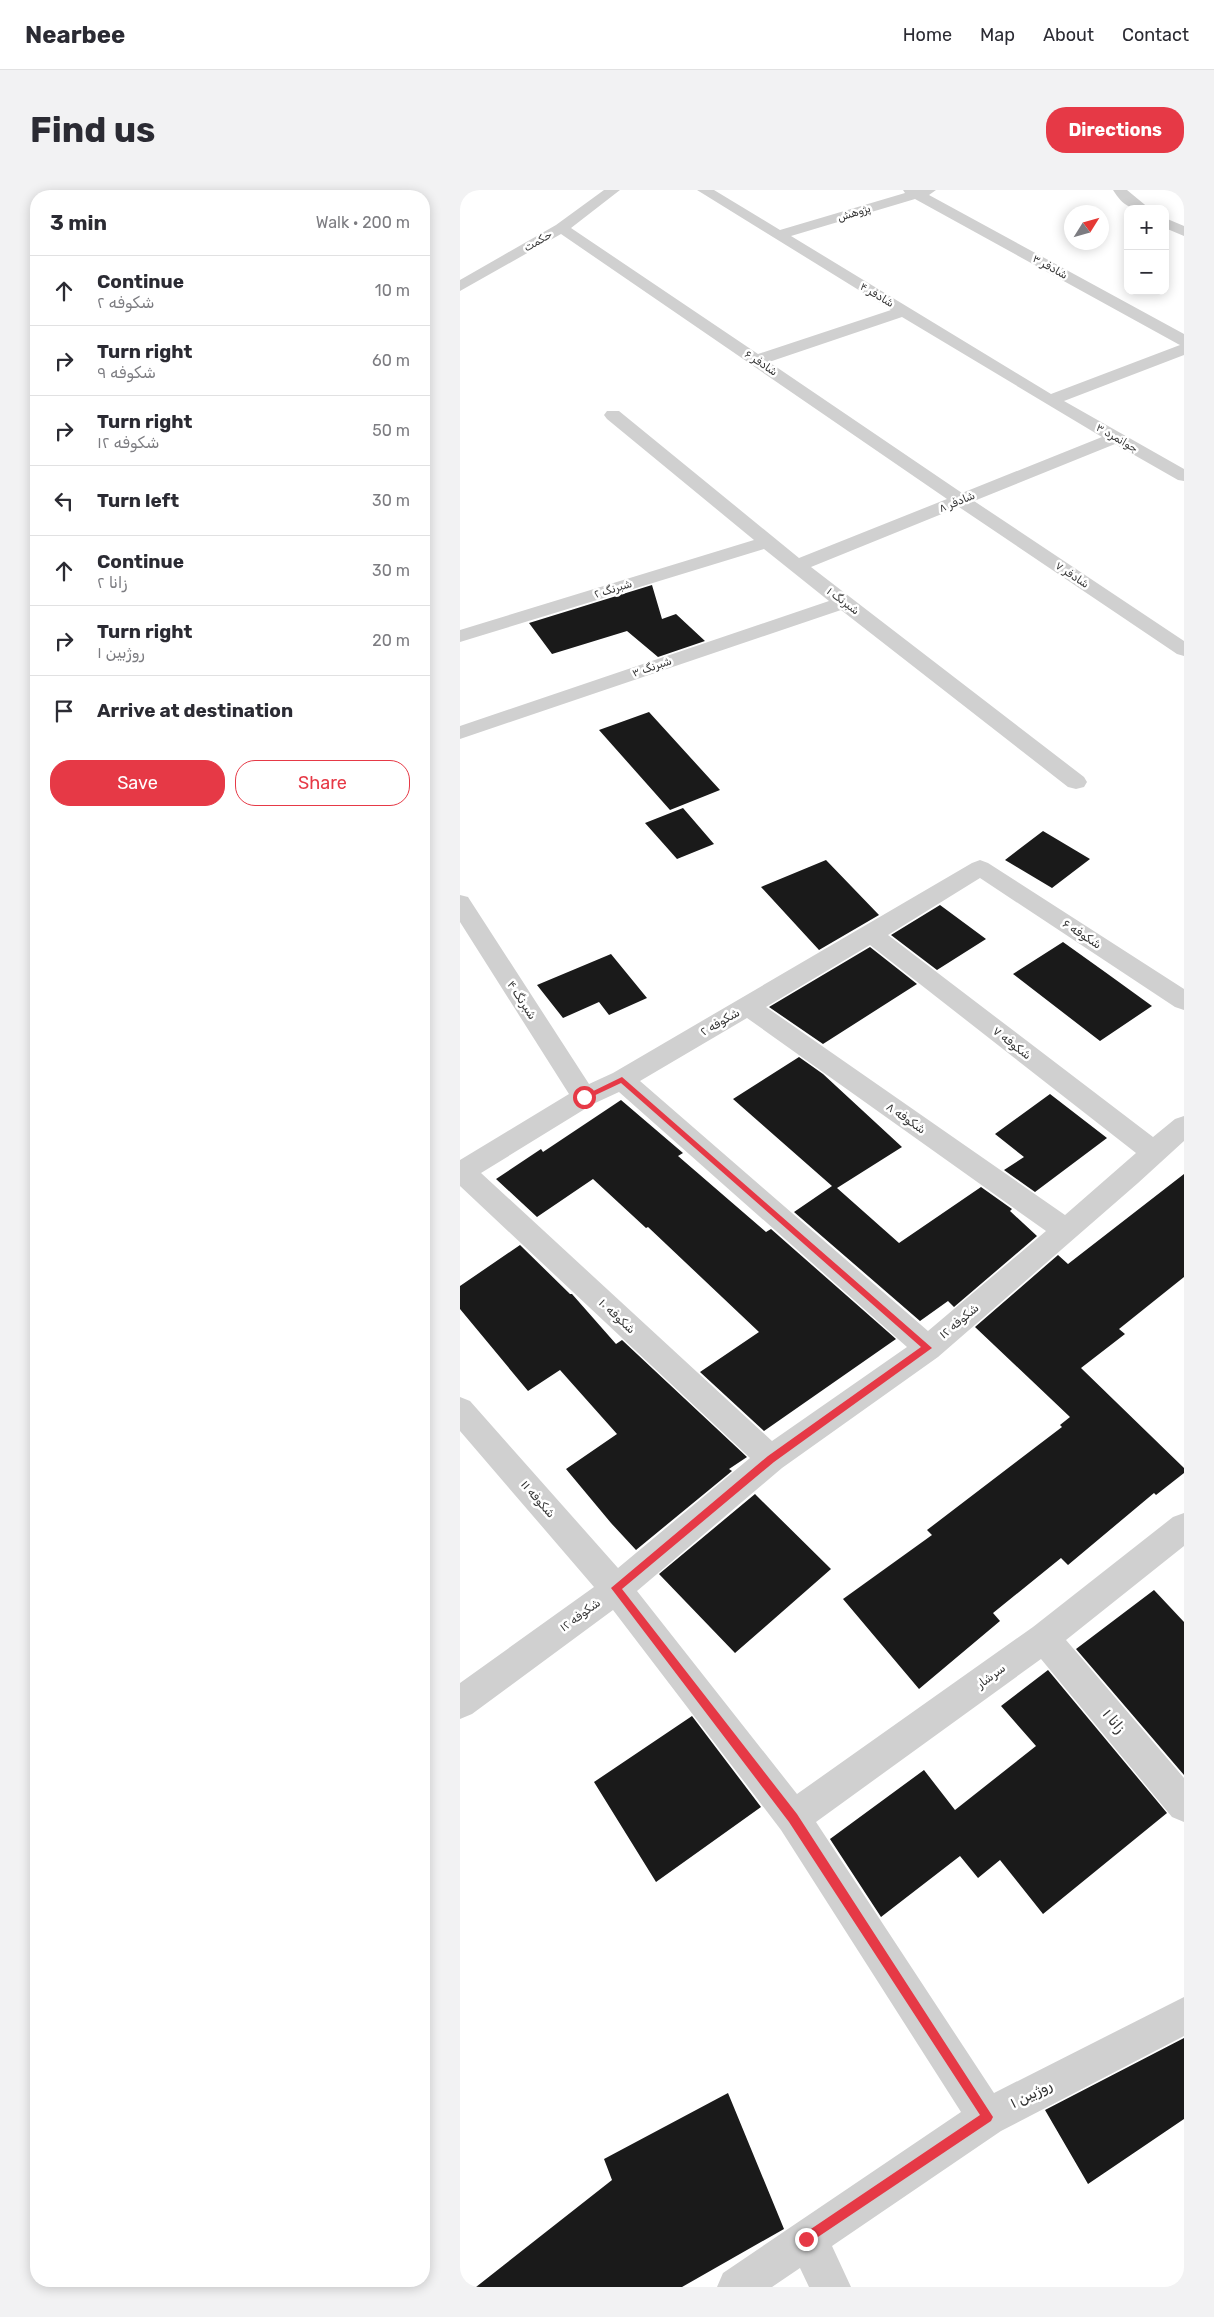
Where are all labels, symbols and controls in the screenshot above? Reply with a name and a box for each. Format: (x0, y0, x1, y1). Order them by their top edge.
text: Nearbee (25, 21, 125, 49)
text: Home (903, 24, 952, 46)
text: Map (980, 24, 1015, 46)
text: About (1043, 24, 1094, 46)
text: Contact (1122, 24, 1189, 46)
button: Directions (1046, 107, 1184, 153)
text: Find us (30, 109, 155, 151)
street label: پژوهش (836, 202, 873, 225)
north arrow (1064, 205, 1109, 250)
map controls (1124, 205, 1169, 295)
button: + (1124, 205, 1169, 250)
text: 3 min (50, 210, 107, 235)
text: Walk · 200 m (316, 213, 410, 232)
street label: حکمت (522, 228, 555, 254)
button: − (1124, 250, 1169, 295)
street label: شادفر ۳ (1030, 252, 1070, 282)
text: Continue (97, 270, 184, 293)
icon: ahead (50, 277, 78, 305)
street label: شادفر ۴ (858, 280, 896, 310)
text: 10 m (375, 281, 410, 300)
text: شکوفه ۲ (97, 293, 155, 312)
text: Turn right (97, 340, 192, 363)
icon: right (50, 347, 78, 375)
street label: شادفر ۶ (742, 347, 780, 379)
text: 60 m (372, 351, 410, 370)
text: شکوفه ۹ (97, 363, 156, 382)
text: Turn right (97, 410, 192, 433)
icon: right (50, 417, 78, 445)
text: 50 m (372, 421, 410, 440)
street label: جوانمرد ۳ (1093, 421, 1141, 456)
text: شکوفه ۱۲ (97, 433, 160, 452)
icon: left (50, 487, 78, 515)
text: Turn left (97, 489, 179, 512)
street label: شادفر ۸ (937, 489, 977, 515)
text: 30 m (372, 491, 410, 510)
text: Continue (97, 550, 184, 573)
icon: ahead (50, 557, 78, 585)
street label: شادفر ۷ (1053, 559, 1091, 591)
text: 30 m (372, 561, 410, 580)
text: زانا ۲ (97, 573, 128, 592)
street label: شبرنگ ۲ (592, 577, 634, 601)
street label: شبرنگ ۱ (824, 585, 862, 617)
text: Turn right (97, 620, 192, 643)
icon: right (50, 627, 78, 655)
text: 20 m (372, 631, 410, 650)
text: روژبین ۱ (97, 643, 145, 662)
street label: شبرنگ ۳ (631, 654, 673, 680)
icon: arrive (50, 697, 78, 725)
text: Arrive at destination (97, 699, 293, 722)
button: Save (50, 760, 225, 806)
button: Share (235, 760, 410, 806)
street label: شکوفه ۶ (1059, 916, 1104, 953)
street label: شبرنگ ۴ (503, 978, 540, 1023)
street label: شکوفه ۲ (698, 1005, 743, 1040)
street label: شکوفه ۷ (989, 1024, 1034, 1063)
route start (573, 1086, 596, 1109)
street label: شکوفه ۸ (883, 1099, 928, 1137)
street label: شکوفه ۱۰ (595, 1296, 638, 1337)
street label: شکوفه ۱۲ (937, 1301, 982, 1342)
street label: شکوفه ۱۱ (517, 1478, 558, 1521)
street label: شکوفه ۱۲ (557, 1596, 604, 1635)
street label: سرشار (973, 1661, 1009, 1693)
street label: زانا ۱ (1099, 1705, 1129, 1737)
street label: روژبین ۱ (1007, 2076, 1056, 2113)
route end (795, 2228, 818, 2251)

